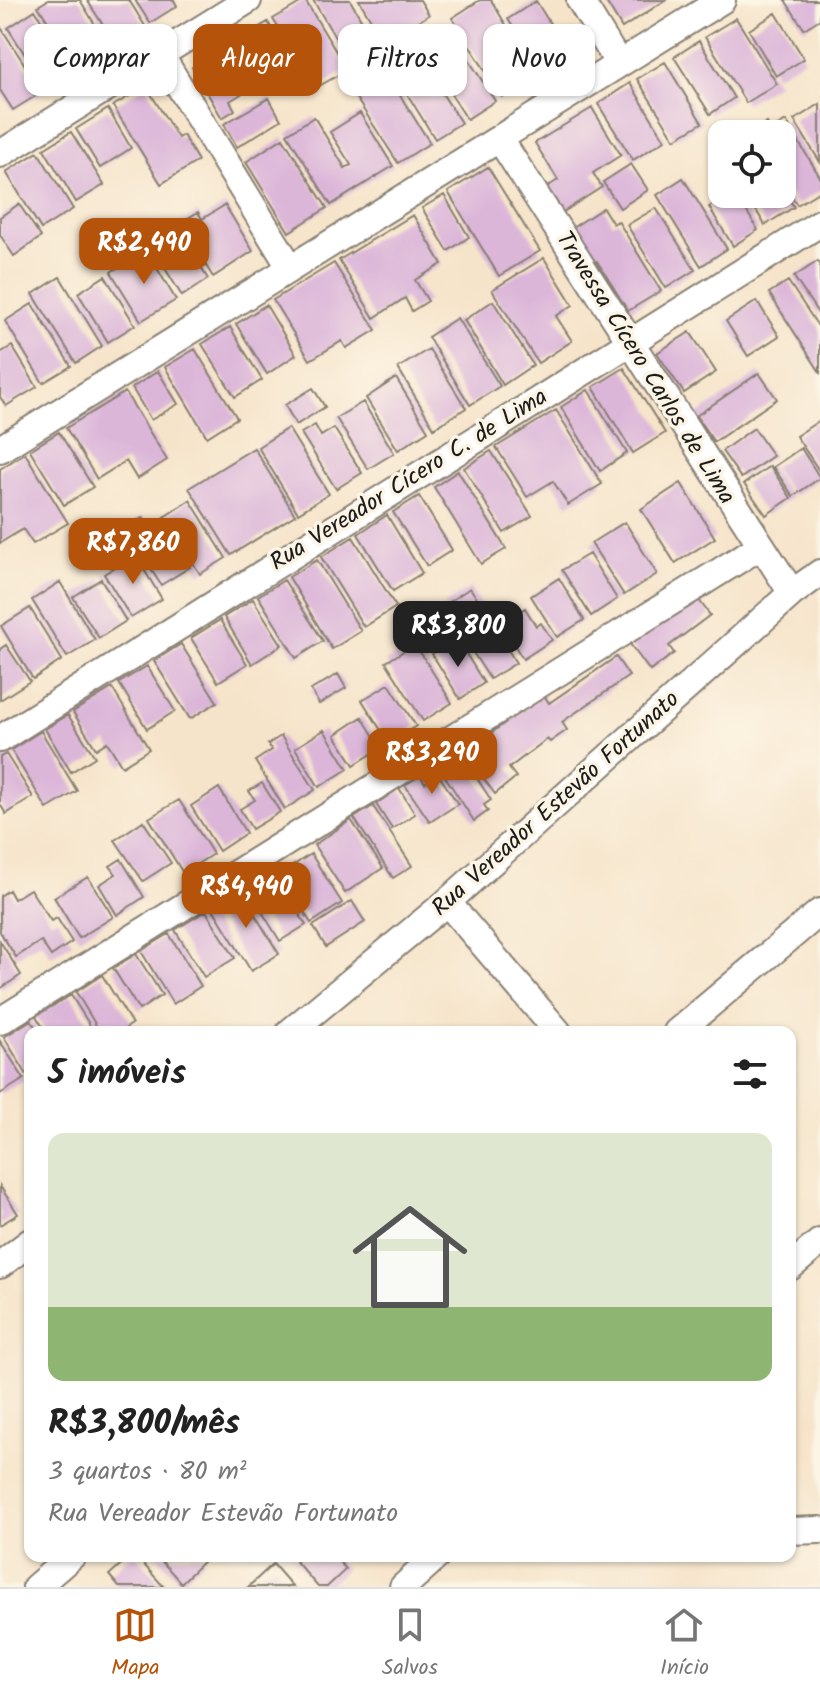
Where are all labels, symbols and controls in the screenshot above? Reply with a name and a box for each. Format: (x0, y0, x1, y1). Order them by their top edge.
chip: Comprar (24, 24, 177, 96)
chip: Alugar (193, 24, 322, 96)
chip: Filtros (338, 24, 467, 96)
chip: Novo (483, 24, 595, 96)
map controls (708, 120, 796, 208)
button: locate (708, 120, 796, 208)
pin: R$2,490 (70, 218, 218, 286)
text: R$2,490 (97, 223, 191, 265)
street label: Travessa Cícero Carlos de Lima (545, 224, 745, 512)
street label: Rua Vereador Cícero C. de Lima (262, 378, 556, 582)
pin: R$7,860 (59, 518, 207, 586)
text: R$7,860 (87, 523, 179, 565)
pin: R$3,800 (384, 601, 532, 669)
text: R$3,800 (411, 606, 505, 648)
street label: Rua Vereador Estevão Fortunato (423, 681, 689, 927)
pin: R$3,290 (358, 728, 506, 796)
text: R$3,290 (385, 733, 479, 775)
pin: R$4,940 (172, 862, 320, 930)
text: R$4,940 (200, 867, 292, 909)
text: 5 imóveis (48, 1047, 186, 1101)
icon: filters (728, 1052, 772, 1096)
icon: home (338, 1185, 482, 1329)
text: R$3,800/mês (48, 1397, 240, 1451)
text: 3 quartos · 80 m² (48, 1451, 247, 1493)
text: Rua Vereador Estevão Fortunato (48, 1493, 398, 1535)
tab: Mapa (111, 1603, 160, 1686)
tab: Salvos (382, 1603, 438, 1686)
tab: Início (660, 1603, 709, 1686)

